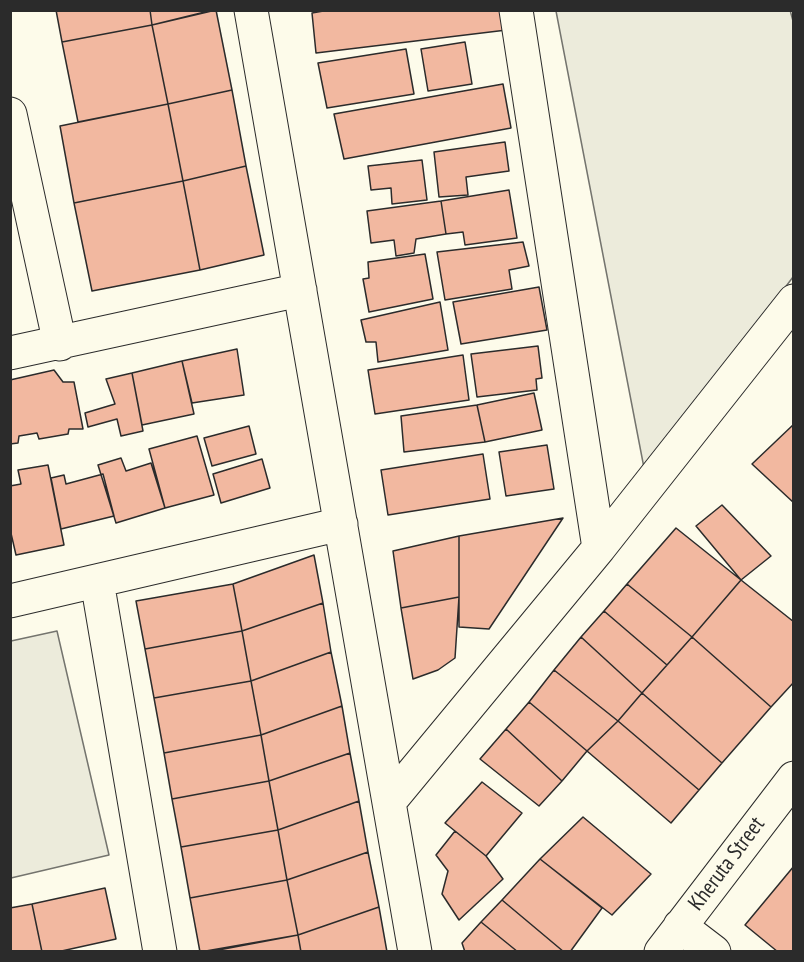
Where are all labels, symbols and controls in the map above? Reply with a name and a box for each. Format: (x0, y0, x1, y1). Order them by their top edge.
street label: Kheruta Street (683, 812, 771, 916)

